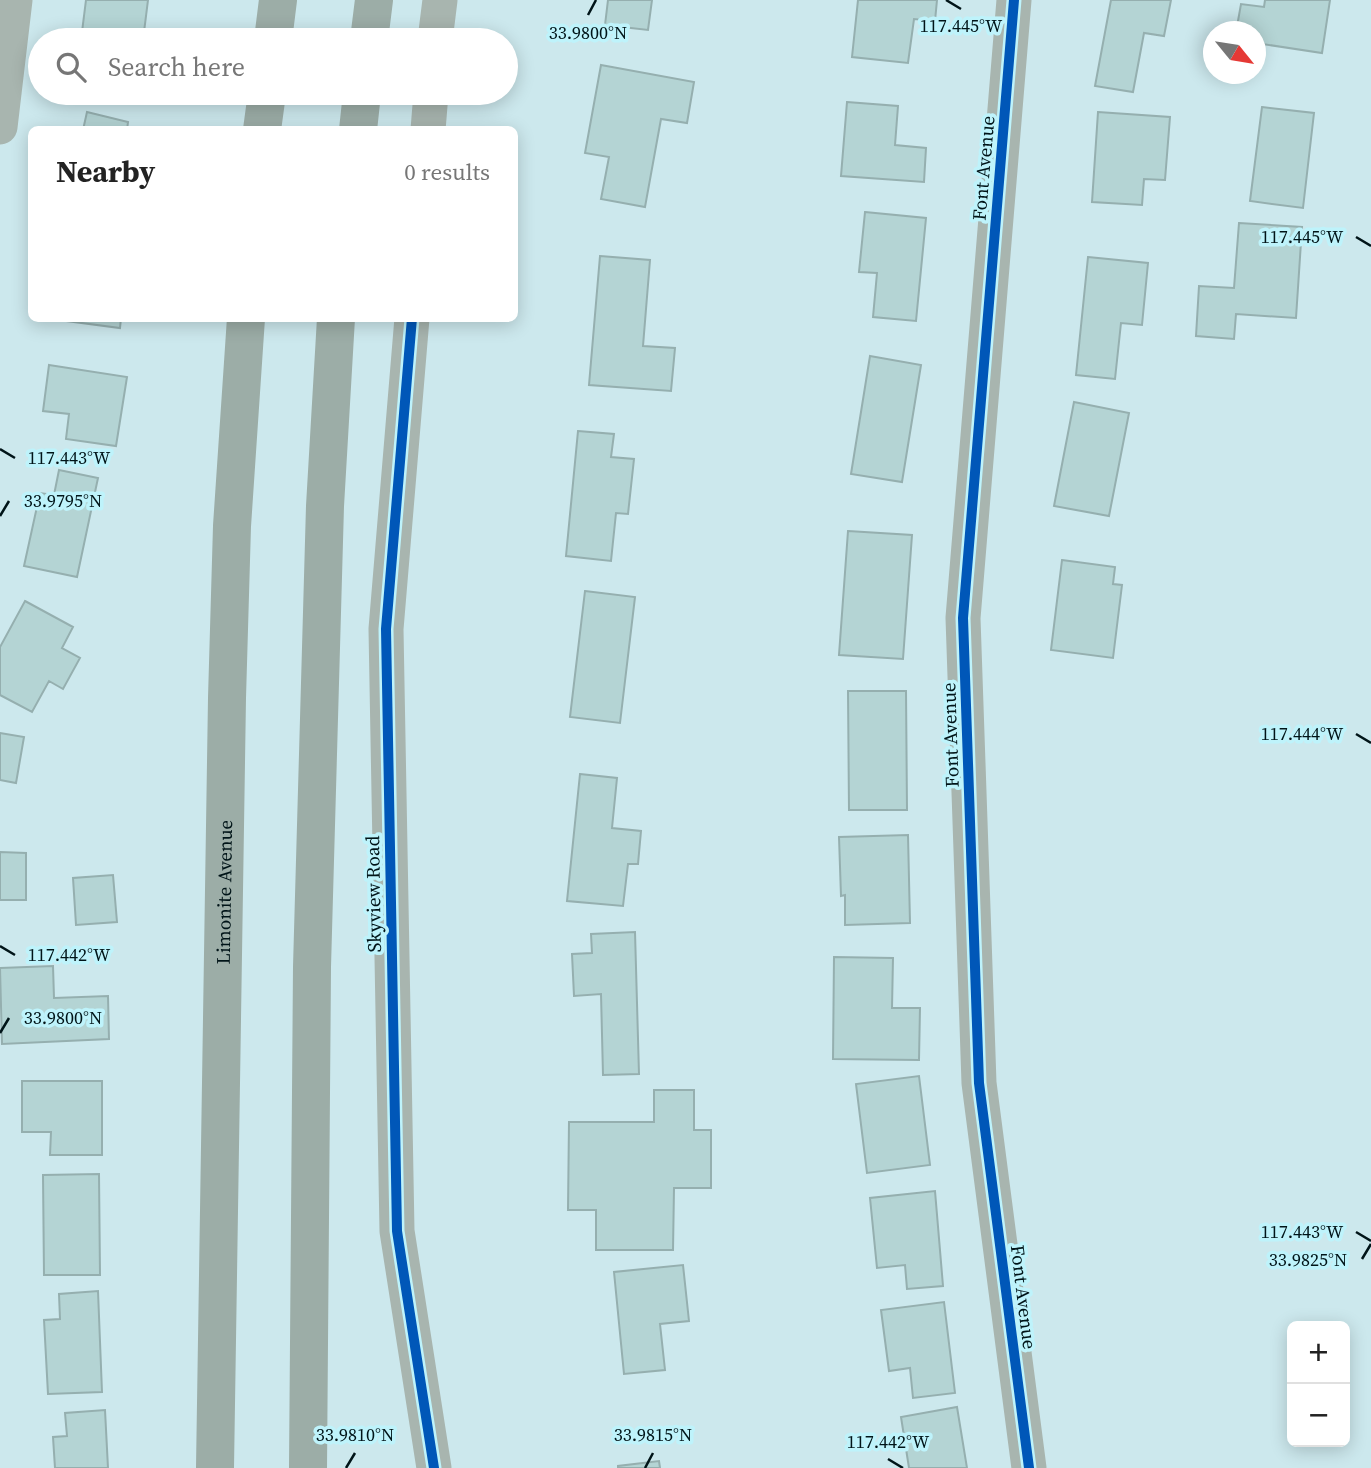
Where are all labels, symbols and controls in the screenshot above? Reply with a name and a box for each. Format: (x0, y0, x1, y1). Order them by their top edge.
text: 117.445°W (920, 13, 1003, 38)
text: 33.9800°N (549, 20, 627, 45)
north arrow (1203, 21, 1266, 84)
search box (28, 28, 518, 105)
icon: search (52, 48, 90, 86)
text: Search here (108, 49, 245, 85)
street label: Font Avenue (965, 115, 1001, 221)
text: Nearby (56, 151, 155, 192)
text: 0 results (404, 156, 490, 188)
text: 117.445°W (1261, 224, 1344, 249)
text: 117.443°W (28, 445, 111, 470)
text: 33.9795°N (24, 488, 102, 513)
street label: Font Avenue (935, 682, 965, 788)
text: 117.444°W (1261, 721, 1344, 746)
street label: Limonite Avenue (210, 820, 238, 965)
street label: Skyview Road (359, 835, 387, 953)
text: 117.442°W (28, 942, 111, 967)
text: 33.9800°N (24, 1005, 102, 1030)
text: 117.443°W (1261, 1219, 1344, 1244)
street label: Font Avenue (1005, 1243, 1043, 1351)
text: 33.9825°N (1269, 1247, 1347, 1272)
map controls (1287, 1321, 1350, 1447)
button: + (1287, 1321, 1350, 1384)
button: − (1287, 1384, 1350, 1447)
text: 33.9810°N (316, 1422, 394, 1447)
text: 33.9815°N (614, 1422, 692, 1447)
text: 117.442°W (847, 1429, 930, 1454)

